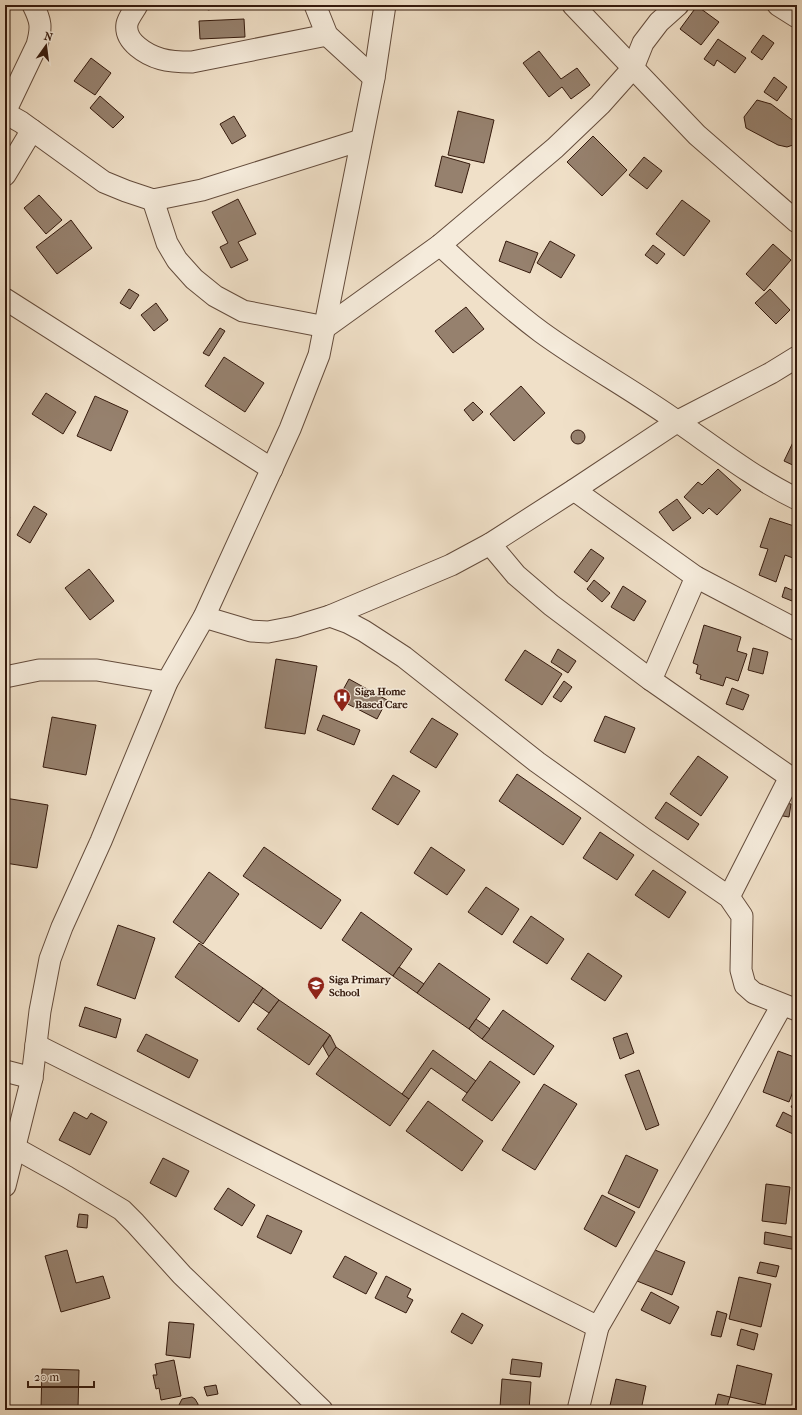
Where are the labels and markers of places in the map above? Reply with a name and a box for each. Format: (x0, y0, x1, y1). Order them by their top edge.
place label: Siga Home Based Care (355, 685, 408, 711)
hospital icon: Siga Home Based Care (332, 687, 352, 712)
place label: Siga Primary School (329, 973, 392, 999)
school or university icon: Siga Primary School (306, 975, 326, 1000)

